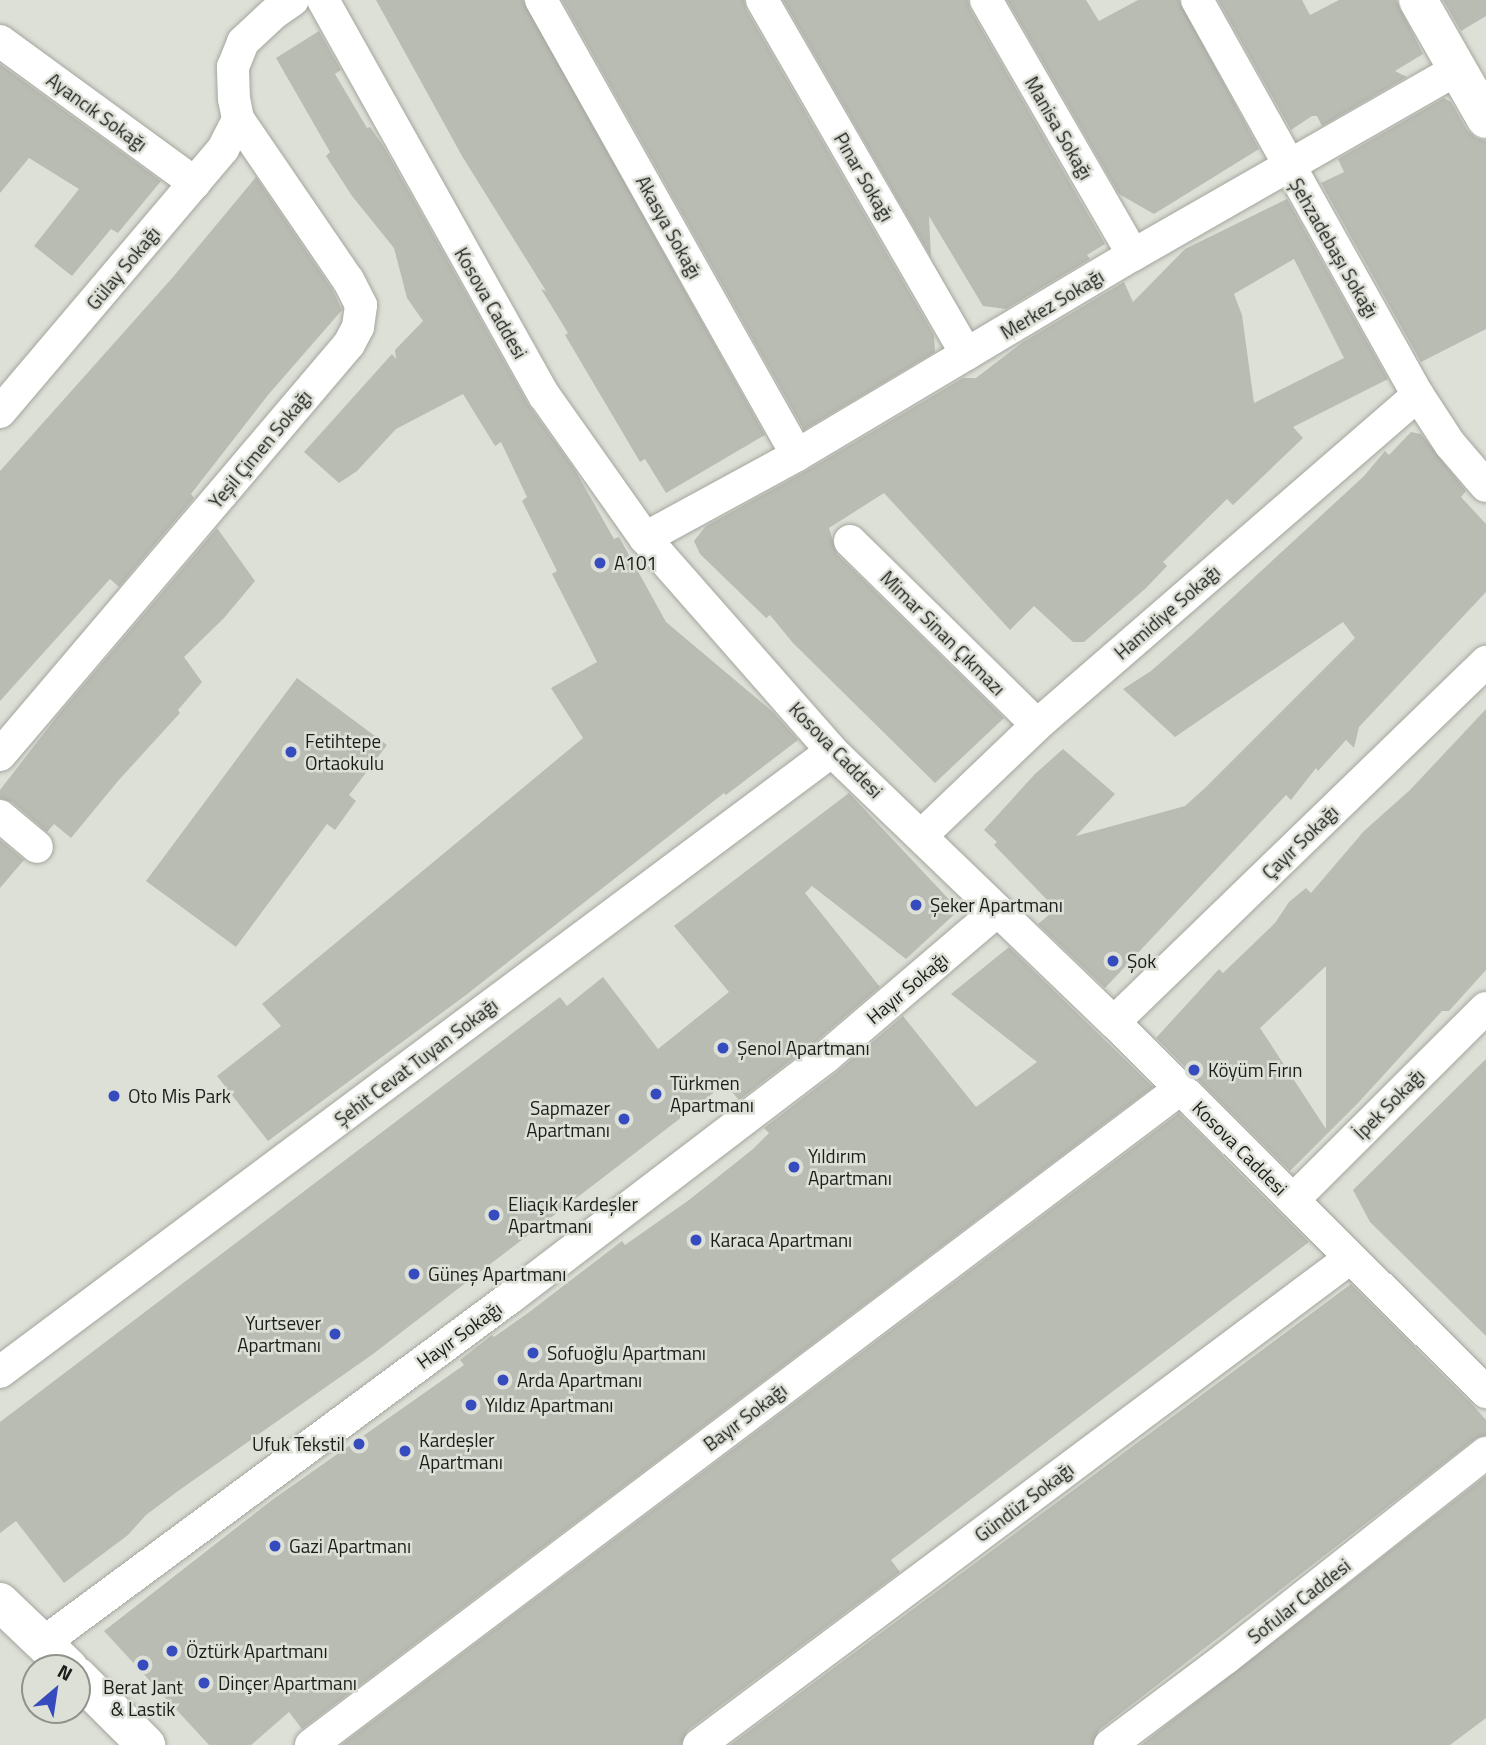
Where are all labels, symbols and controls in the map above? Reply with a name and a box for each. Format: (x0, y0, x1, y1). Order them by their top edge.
street label: Ayancık Sokağı (42, 68, 152, 156)
street label: Manisa Sokağı (1020, 72, 1098, 184)
street label: Pınar Sokağı (829, 129, 899, 225)
street label: Akasya Sokağı (631, 172, 707, 282)
street label: Şehzadebaşı Sokağı (1285, 174, 1383, 322)
street label: Gülay Sokağı (82, 222, 164, 314)
street label: Kosova Caddesi (450, 243, 532, 363)
street label: Merkez Sokağı (996, 264, 1108, 344)
street label: Yeşil Çimen Sokağı (204, 385, 316, 513)
place label: A101 (614, 552, 657, 574)
marker: A101 (592, 555, 608, 571)
street label: Hamidiye Sokağı (1110, 560, 1224, 664)
street label: Mimar Sinan Çıkmazı (876, 566, 1010, 700)
street label: Kosova Caddesi (785, 697, 887, 803)
place label: Fetihtepe Ortaokulu (305, 730, 384, 774)
marker: Fetihtepe Ortaokulu (283, 744, 299, 760)
street label: Çayır Sokağı (1257, 800, 1343, 884)
place label: Şeker Apartmanı (930, 894, 1063, 916)
marker: Şeker Apartmanı (908, 897, 924, 913)
street label: Hayır Sokağı (862, 947, 952, 1029)
place label: Şok (1127, 950, 1156, 972)
marker: Şok (1105, 953, 1121, 969)
street label: Şehit Cevat Tuyan Sokağı (330, 993, 502, 1131)
place label: Şenol Apartmanı (737, 1037, 870, 1059)
marker: Şenol Apartmanı (715, 1040, 731, 1056)
place label: Köyüm Fırın (1208, 1059, 1302, 1081)
marker: Köyüm Fırın (1186, 1062, 1202, 1078)
street label: İpek Sokağı (1349, 1064, 1429, 1144)
place label: Türkmen Apartmanı (670, 1072, 754, 1116)
place label: Oto Mis Park (128, 1085, 231, 1107)
marker: Türkmen Apartmanı (648, 1086, 664, 1102)
marker: Oto Mis Park (106, 1088, 122, 1104)
street label: Kosova Caddesi (1188, 1096, 1292, 1200)
place label: Sapmazer Apartmanı (526, 1097, 610, 1141)
marker: Sapmazer Apartmanı (616, 1111, 632, 1127)
place label: Yıldırım Apartmanı (808, 1145, 892, 1189)
marker: Yıldırım Apartmanı (786, 1159, 802, 1175)
place label: Eliaçık Kardeşler Apartmanı (508, 1193, 638, 1237)
marker: Eliaçık Kardeşler Apartmanı (486, 1207, 502, 1223)
place label: Karaca Apartmanı (710, 1229, 852, 1251)
marker: Karaca Apartmanı (688, 1232, 704, 1248)
place label: Güneş Apartmanı (428, 1263, 566, 1285)
marker: Güneş Apartmanı (406, 1266, 422, 1282)
street label: Hayır Sokağı (412, 1297, 506, 1373)
place label: Yurtsever Apartmanı (237, 1312, 321, 1356)
marker: Yurtsever Apartmanı (327, 1326, 343, 1342)
place label: Sofuoğlu Apartmanı (547, 1342, 706, 1364)
marker: Sofuoğlu Apartmanı (525, 1345, 541, 1361)
place label: Arda Apartmanı (517, 1369, 642, 1391)
marker: Arda Apartmanı (495, 1372, 511, 1388)
street label: Bayır Sokağı (699, 1378, 791, 1456)
place label: Yıldız Apartmanı (485, 1394, 614, 1416)
marker: Yıldız Apartmanı (463, 1397, 479, 1413)
place label: Kardeşler Apartmanı (419, 1429, 503, 1473)
place label: Ufuk Tekstil (252, 1433, 345, 1455)
marker: Ufuk Tekstil (351, 1436, 367, 1452)
marker: Kardeşler Apartmanı (397, 1443, 413, 1459)
street label: Gündüz Sokağı (970, 1457, 1078, 1547)
place label: Gazi Apartmanı (289, 1535, 411, 1557)
marker: Gazi Apartmanı (267, 1538, 283, 1554)
street label: Sofular Caddesi (1243, 1554, 1355, 1648)
place label: Öztürk Apartmanı (186, 1640, 328, 1662)
marker: Öztürk Apartmanı (164, 1643, 180, 1659)
north arrow (21, 1654, 91, 1724)
text: N (53, 1656, 78, 1688)
marker: Berat Jant & Lastik (135, 1657, 151, 1673)
place label: Dinçer Apartmanı (218, 1672, 357, 1694)
marker: Dinçer Apartmanı (196, 1675, 212, 1691)
place label: Berat Jant & Lastik (103, 1676, 183, 1720)

